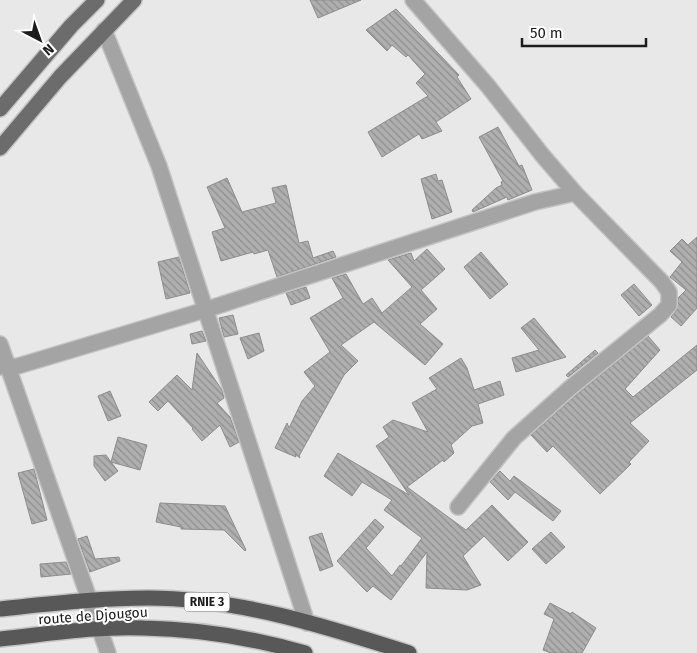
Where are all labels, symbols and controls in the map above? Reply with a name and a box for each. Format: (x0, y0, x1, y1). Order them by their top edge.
north arrow (15, 15, 65, 65)
scale bar (522, 15, 646, 47)
text: 50 m (530, 24, 563, 42)
text: N (39, 40, 57, 59)
road number: RNIE 3 (184, 592, 230, 612)
street label: route de Djougou (38, 604, 148, 628)

